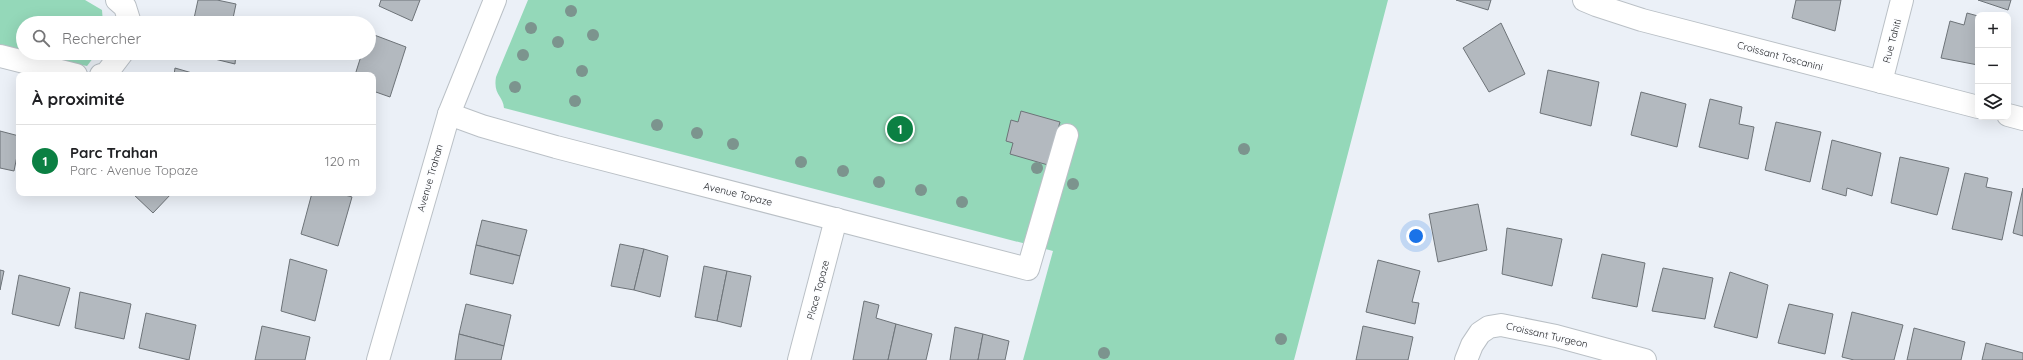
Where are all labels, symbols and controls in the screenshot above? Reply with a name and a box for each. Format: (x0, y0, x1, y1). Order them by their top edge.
map controls (1975, 12, 2011, 120)
button: + (1975, 12, 2011, 48)
search box (16, 16, 376, 60)
street label: Rue Tahiti (1880, 18, 1904, 64)
icon: search (30, 27, 52, 49)
text: Rechercher (62, 29, 141, 48)
street label: Croissant Toscanini (1736, 38, 1824, 74)
button: − (1975, 48, 2011, 84)
button: layers (1975, 84, 2011, 120)
text: À proximité (32, 88, 125, 109)
pin: 1 (887, 114, 913, 144)
text: Parc Trahan (70, 143, 158, 162)
street label: Avenue Trahan (414, 143, 446, 213)
text: 1 (42, 153, 48, 169)
text: 120 m (325, 153, 360, 169)
text: Parc · Avenue Topaze (70, 162, 198, 178)
street label: Avenue Topaze (702, 179, 774, 209)
your location (1406, 226, 1426, 246)
street label: Place Topaze (804, 258, 832, 321)
street label: Croissant Turgeon (1505, 319, 1589, 351)

